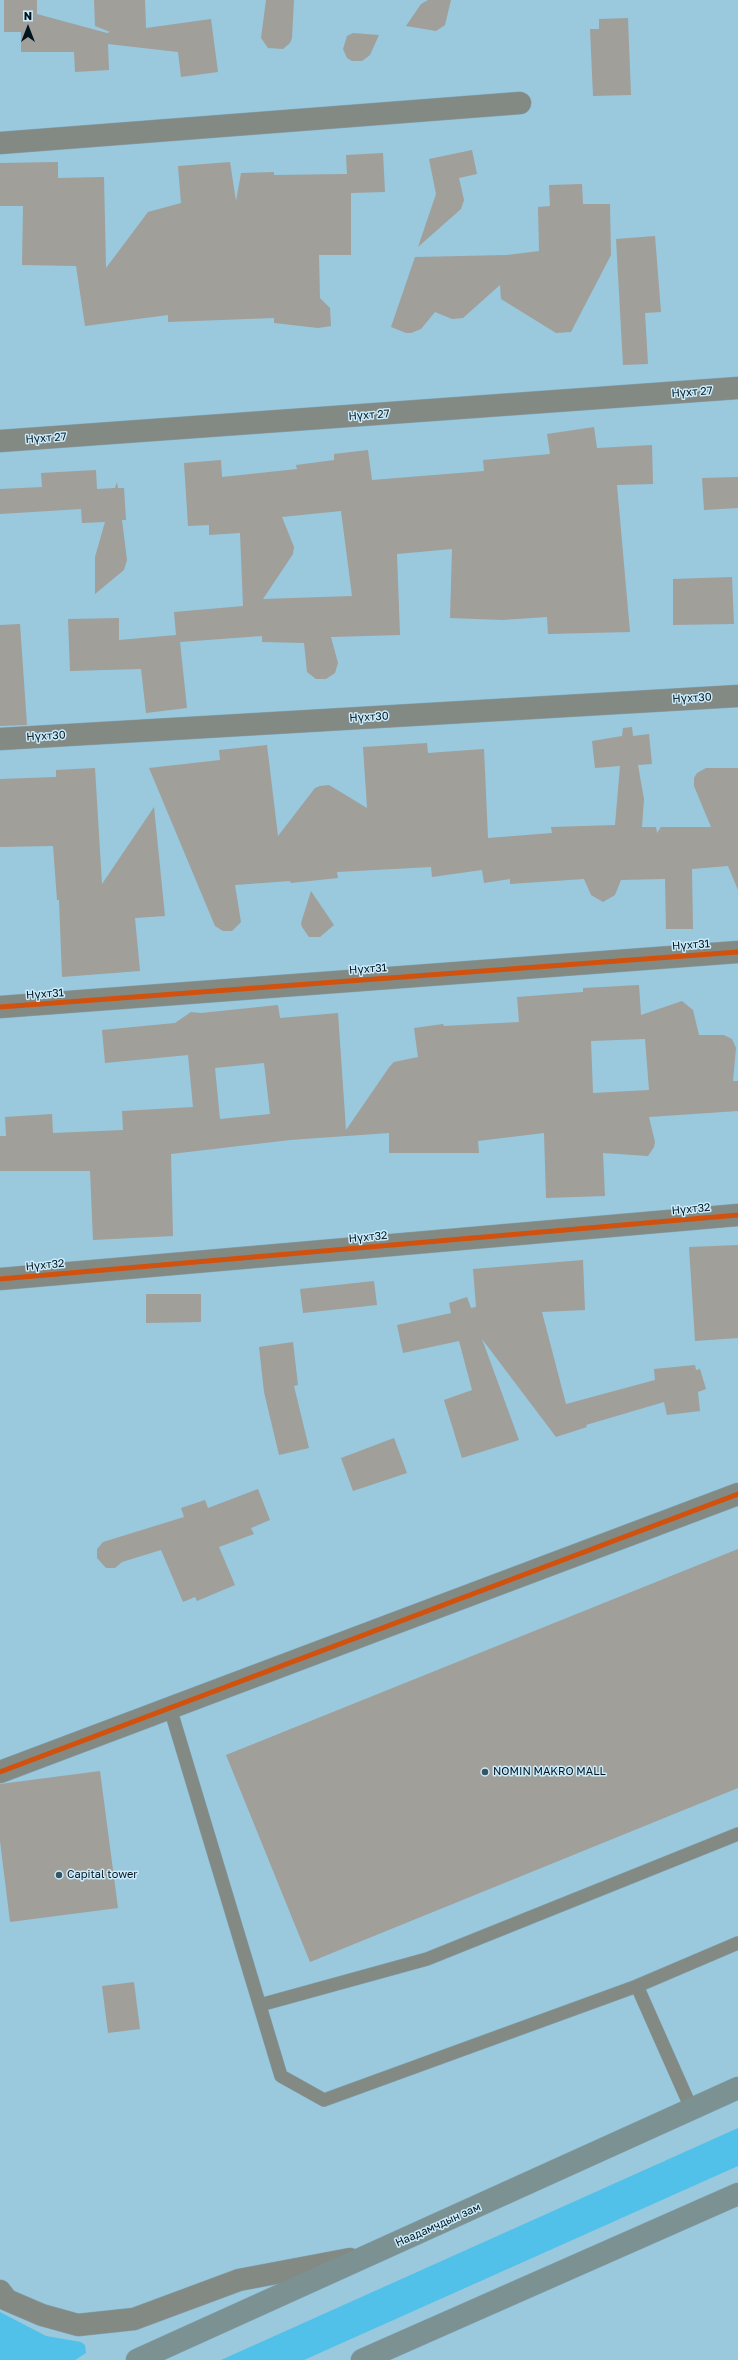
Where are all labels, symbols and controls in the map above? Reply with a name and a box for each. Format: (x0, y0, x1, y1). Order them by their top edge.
north arrow (8, 8, 48, 48)
text: N (24, 9, 32, 22)
street label: Нүхт 27 (671, 384, 713, 400)
street label: Нүхт 27 (348, 407, 390, 423)
street label: Нүхт 27 (25, 430, 67, 446)
street label: Нүхт30 (672, 690, 712, 706)
street label: Нүхт30 (349, 709, 389, 725)
street label: Нүхт30 (26, 728, 66, 744)
street label: Нүхт31 (672, 937, 710, 953)
street label: Нүхт31 (349, 961, 387, 977)
street label: Нүхт31 (26, 986, 64, 1002)
street label: Нүхт32 (671, 1201, 711, 1217)
street label: Нүхт32 (348, 1229, 388, 1245)
street label: Нүхт32 (25, 1257, 65, 1273)
place label: NOMIN MAKRO MALL (493, 1765, 606, 1779)
marker: NOMIN MAKRO MALL (480, 1767, 490, 1777)
place label: Capital tower (67, 1868, 138, 1882)
marker: Capital tower (54, 1870, 64, 1880)
street label: Наадамчдын зам (393, 2200, 483, 2250)

